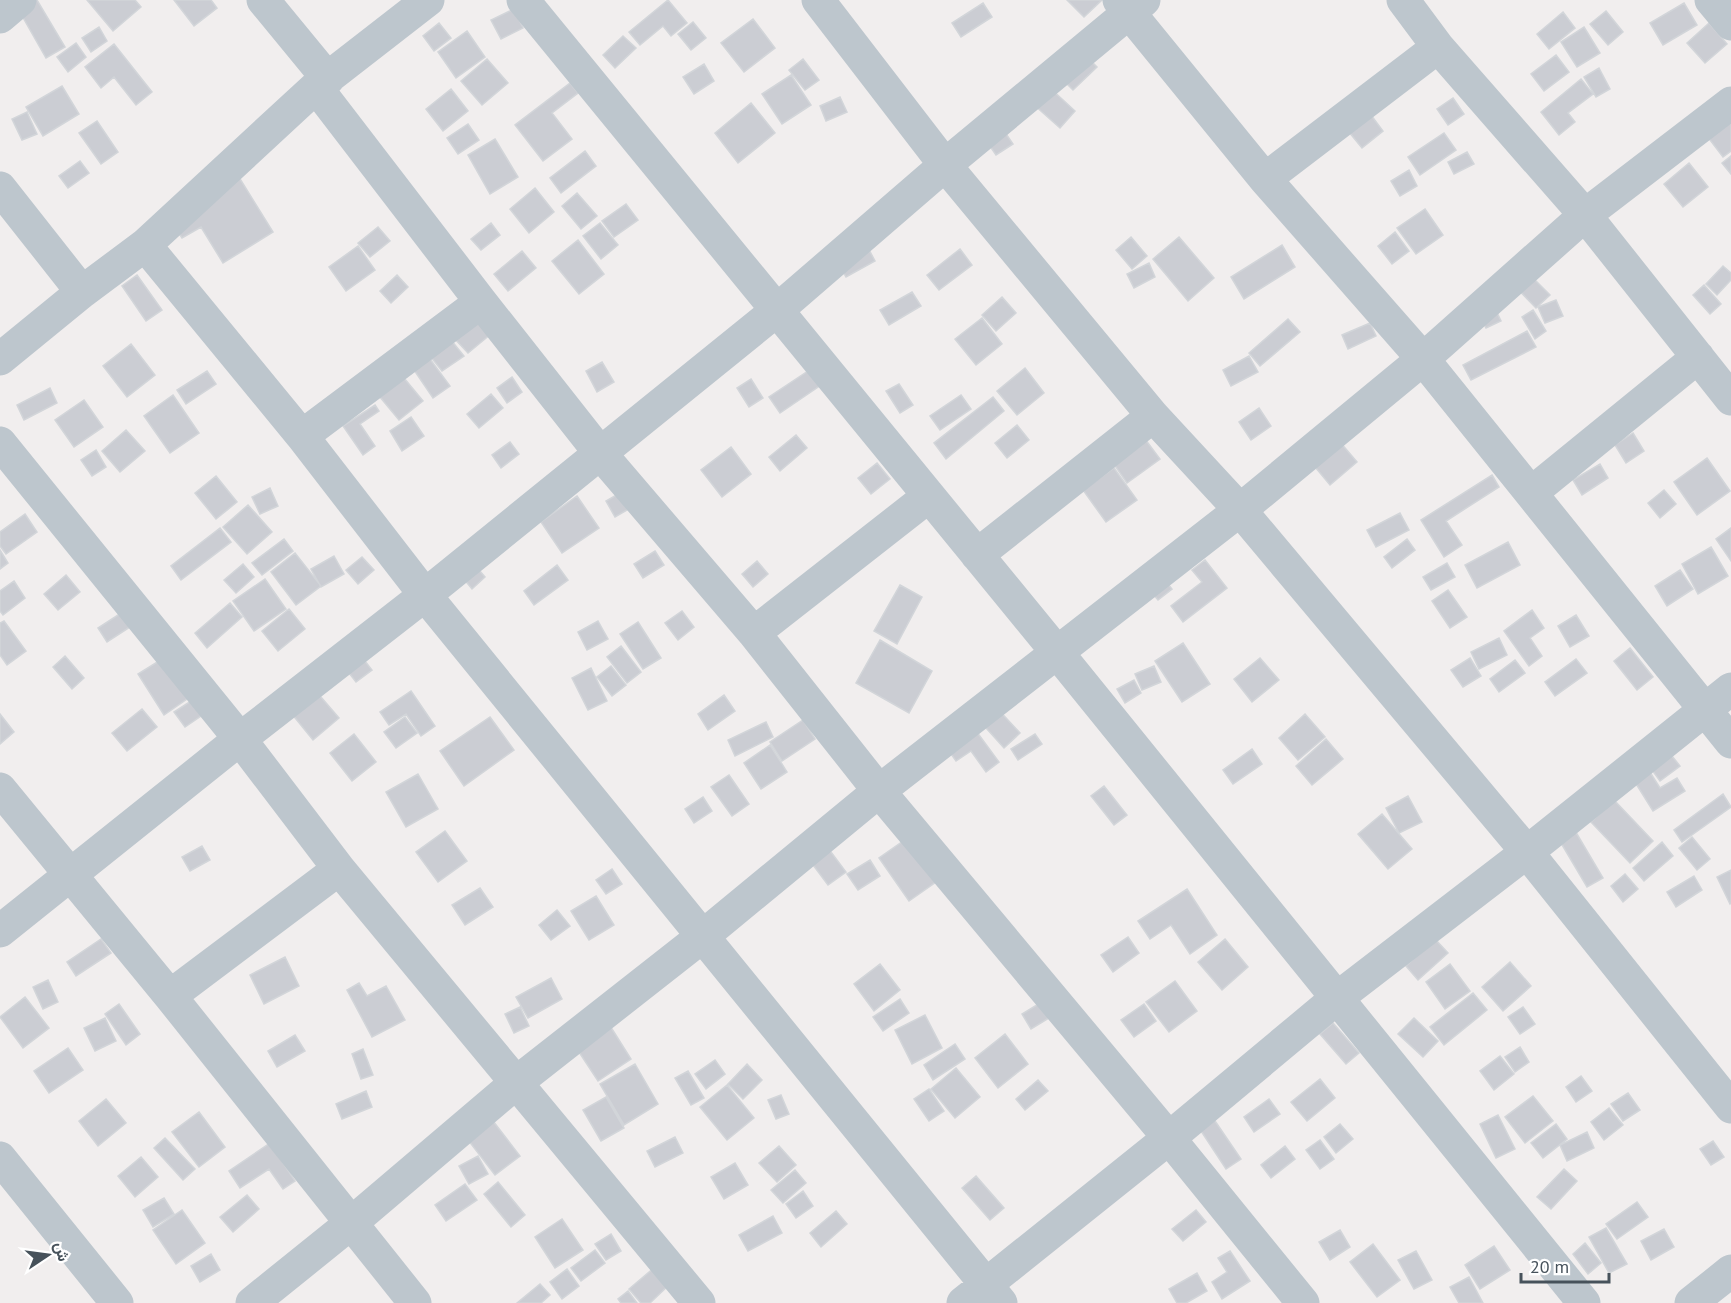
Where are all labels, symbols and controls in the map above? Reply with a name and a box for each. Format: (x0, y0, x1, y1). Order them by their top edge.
north arrow (18, 1225, 78, 1285)
text: ش (51, 1240, 75, 1263)
scale bar (1521, 1246, 1610, 1284)
text: 20 m (1530, 1255, 1569, 1278)

